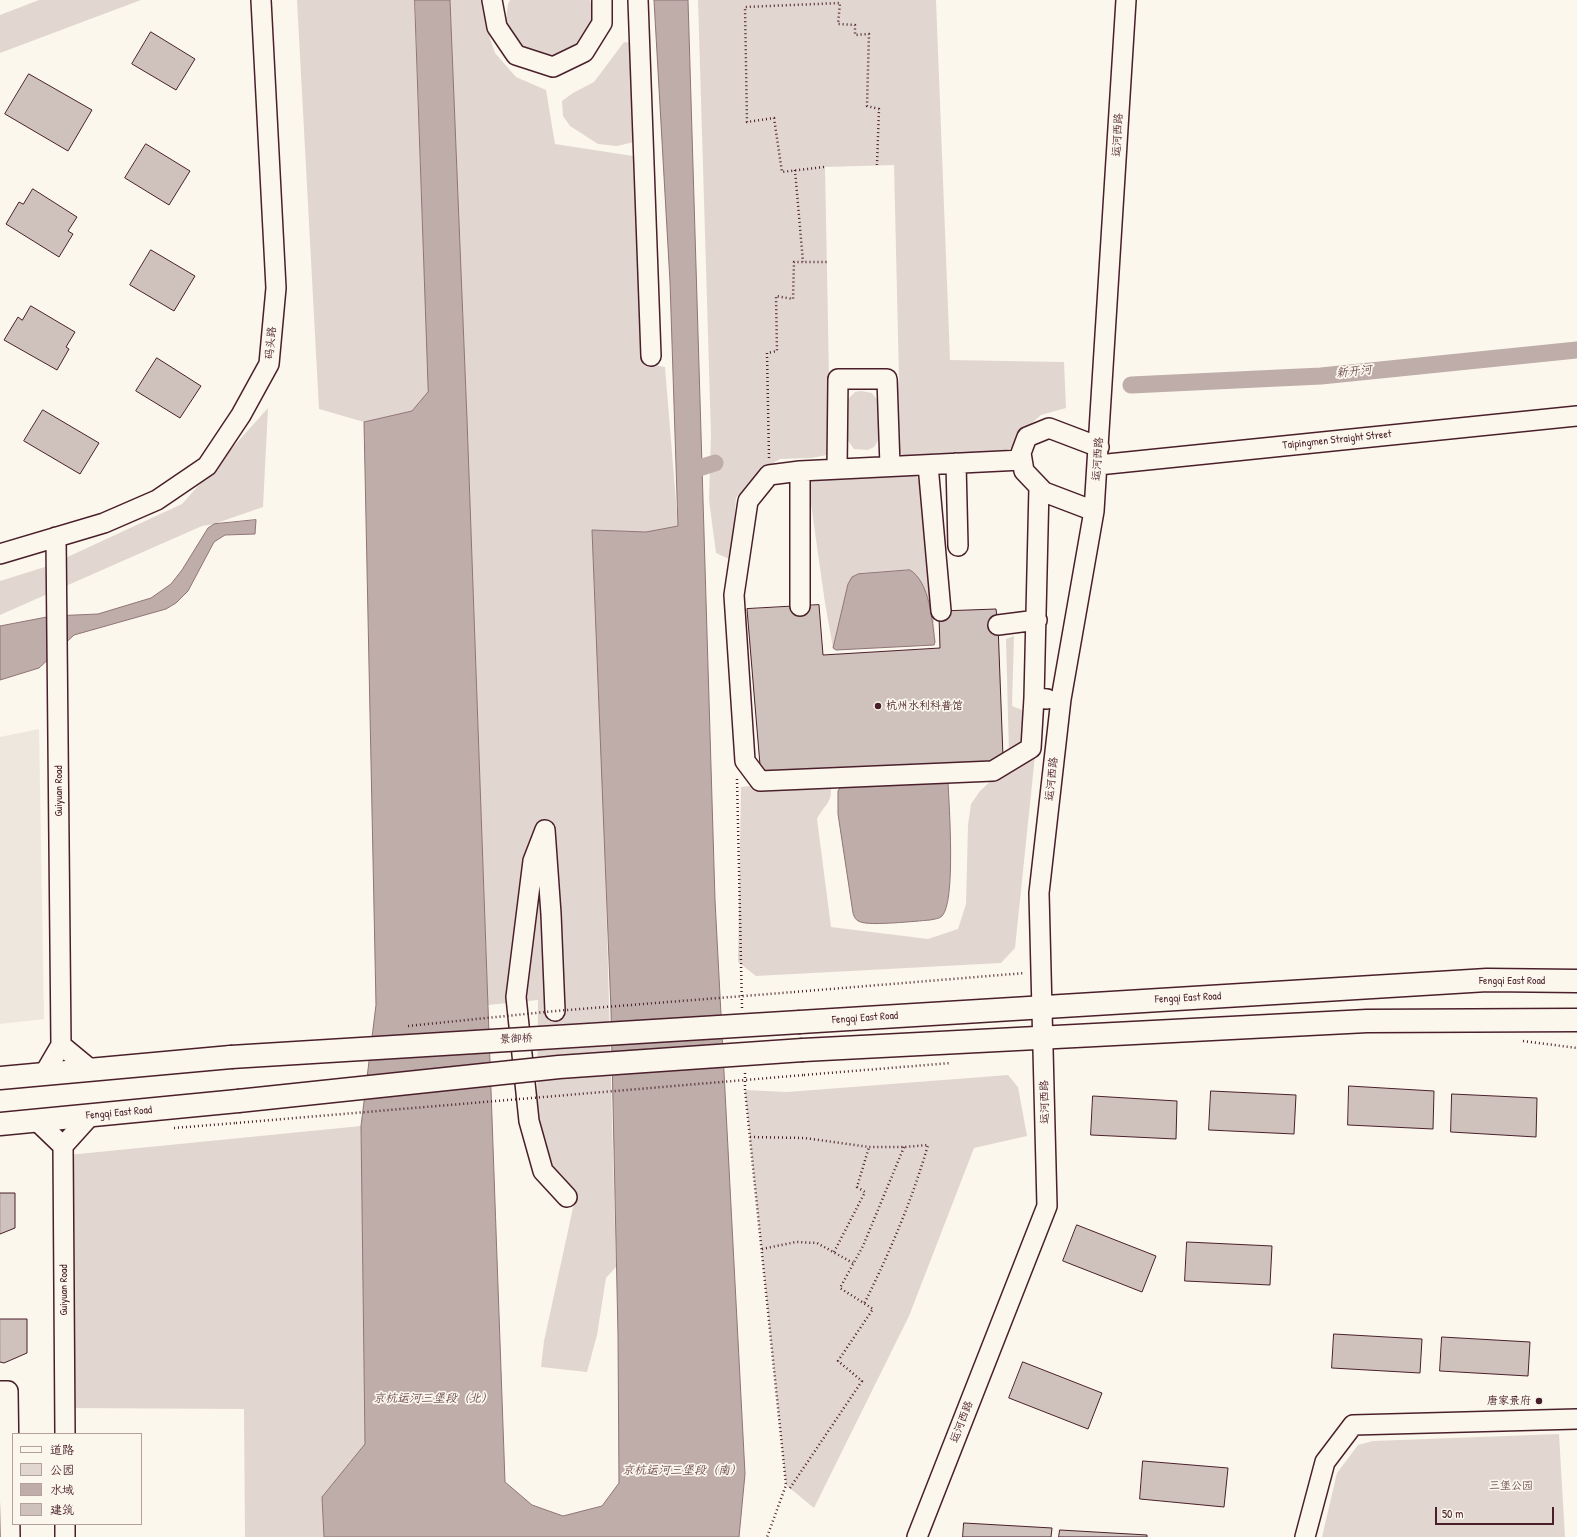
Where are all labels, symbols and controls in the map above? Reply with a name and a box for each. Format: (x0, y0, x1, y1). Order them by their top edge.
street label: 运河西路 (1110, 113, 1126, 157)
street label: 码头路 (263, 326, 279, 360)
water label: 新开河 (1335, 363, 1373, 381)
street label: Taipingmen Straight Street (1282, 428, 1392, 452)
street label: 运河西路 (1090, 437, 1106, 481)
place label: 杭州水利科普馆 (886, 699, 963, 713)
marker: 杭州水利科普馆 (873, 701, 883, 711)
street label: 运河西路 (1043, 756, 1061, 802)
street label: Guiyuan Road (52, 765, 66, 817)
street label: Fengqi East Road (1479, 974, 1545, 988)
street label: Fengqi East Road (1155, 990, 1221, 1006)
street label: Fengqi East Road (832, 1009, 898, 1027)
street label: 景御桥 (499, 1032, 533, 1046)
street label: 运河西路 (1038, 1080, 1052, 1124)
street label: Fengqi East Road (85, 1104, 153, 1122)
street label: Guiyuan Road (57, 1264, 71, 1316)
water label: 京杭运河三堡段（北） (373, 1392, 493, 1406)
place label: 唐家景府 (1487, 1394, 1531, 1408)
marker: 唐家景府 (1534, 1396, 1544, 1406)
street label: 运河西路 (948, 1399, 976, 1445)
legend (12, 1433, 142, 1525)
text: 道路 (50, 1441, 74, 1458)
text: 公园 (50, 1461, 74, 1478)
water label: 京杭运河三堡段（南） (622, 1464, 742, 1478)
park label: 三堡公园 (1489, 1479, 1533, 1493)
text: 水域 (50, 1481, 74, 1498)
scale bar (1437, 1499, 1556, 1525)
text: 建筑 (50, 1501, 74, 1518)
text: 50 m (1442, 1505, 1463, 1522)

